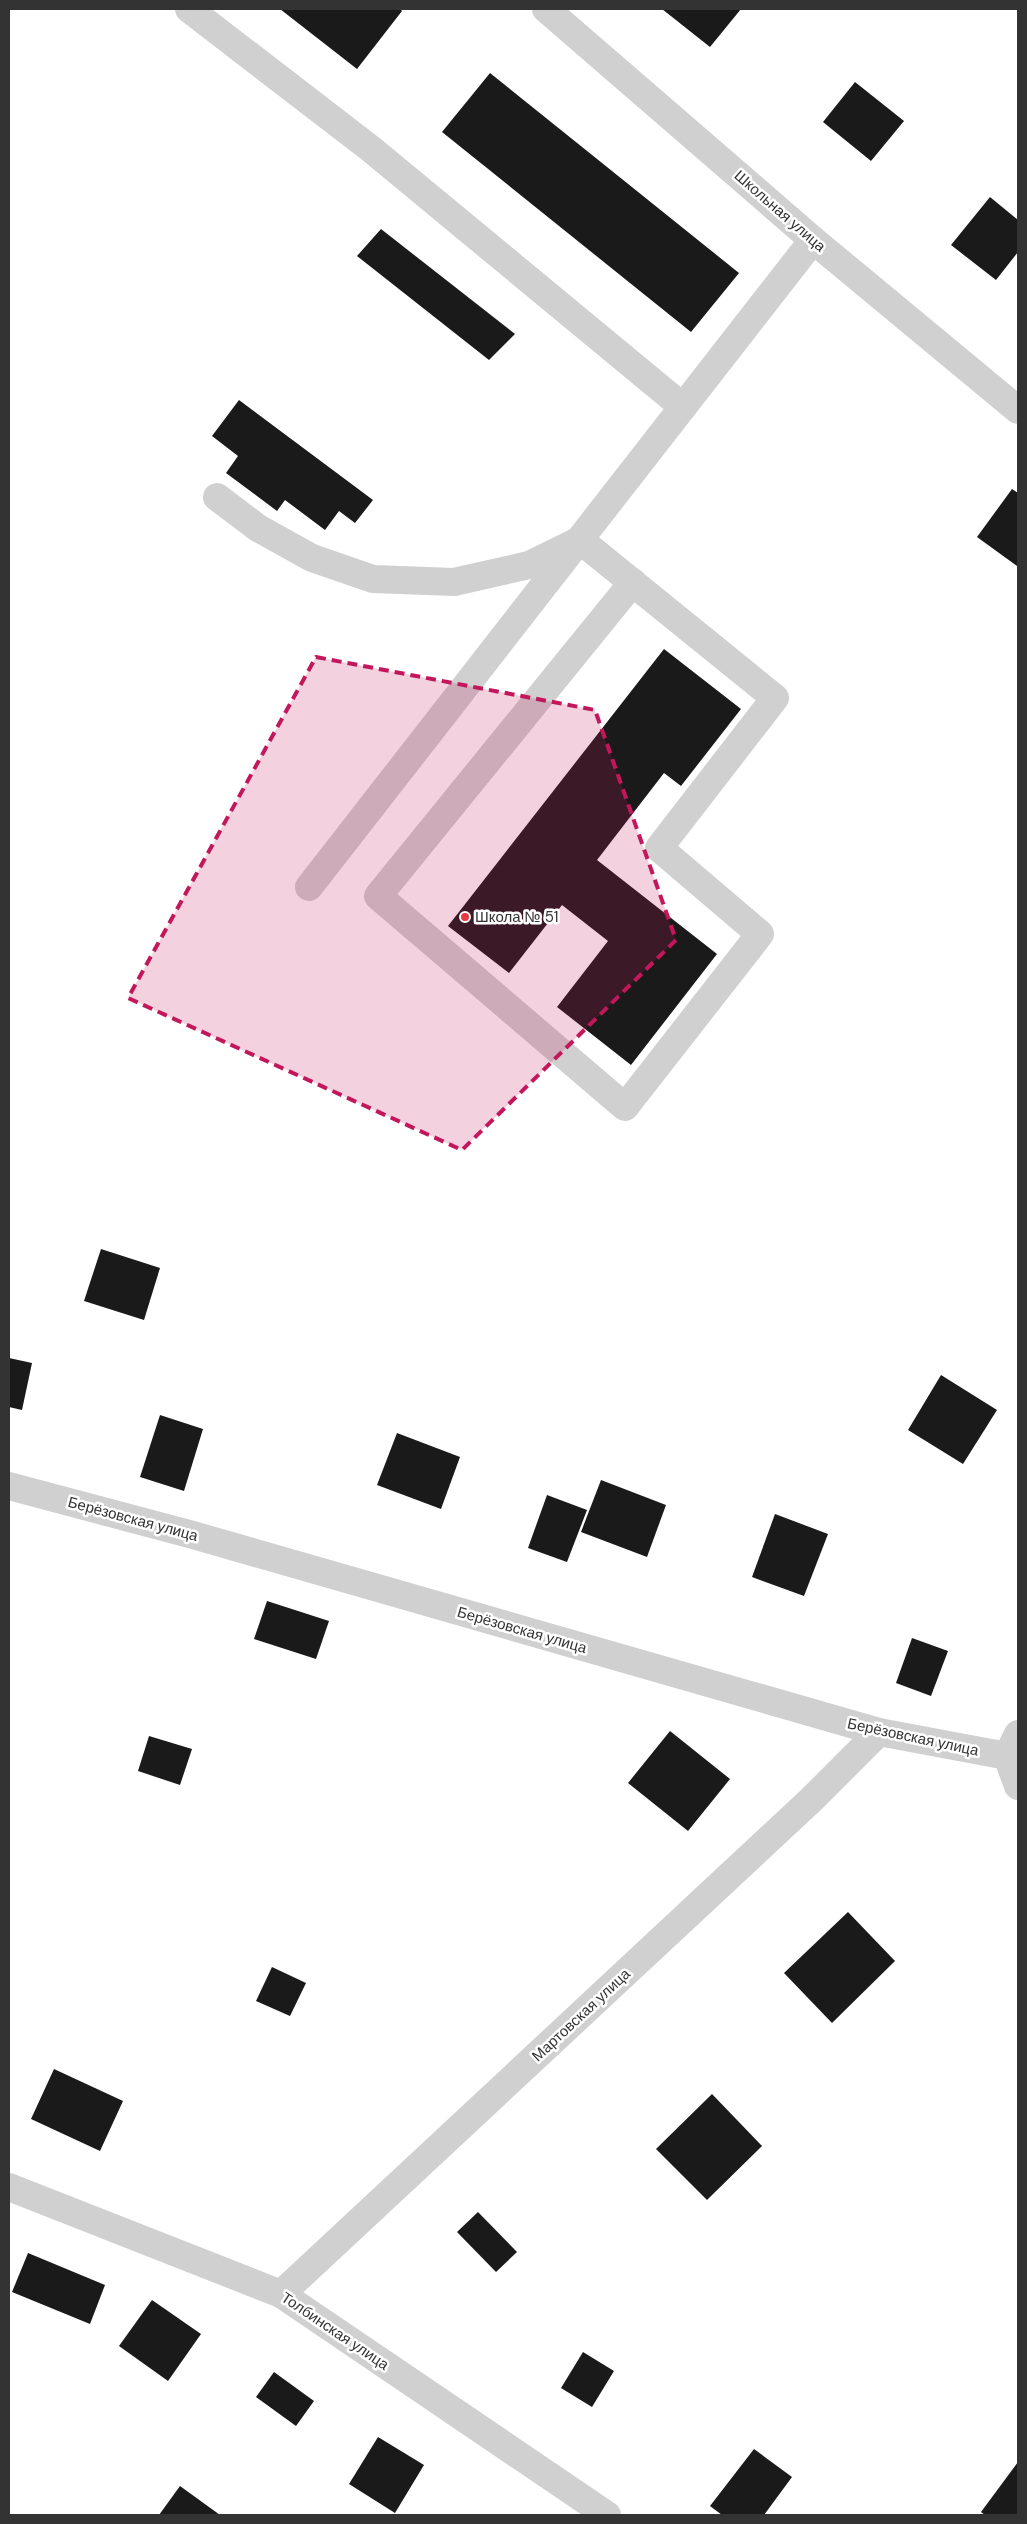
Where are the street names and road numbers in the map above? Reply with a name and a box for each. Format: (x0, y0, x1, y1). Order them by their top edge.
street label: Школьная улица (730, 166, 830, 257)
street label: Берёзовская улица (66, 1492, 201, 1546)
street label: Берёзовская улица (455, 1602, 590, 1658)
street label: Берёзовская улица (845, 1713, 981, 1761)
street label: Мартовская улица (527, 1964, 635, 2066)
street label: Толбинская улица (277, 2287, 393, 2375)

